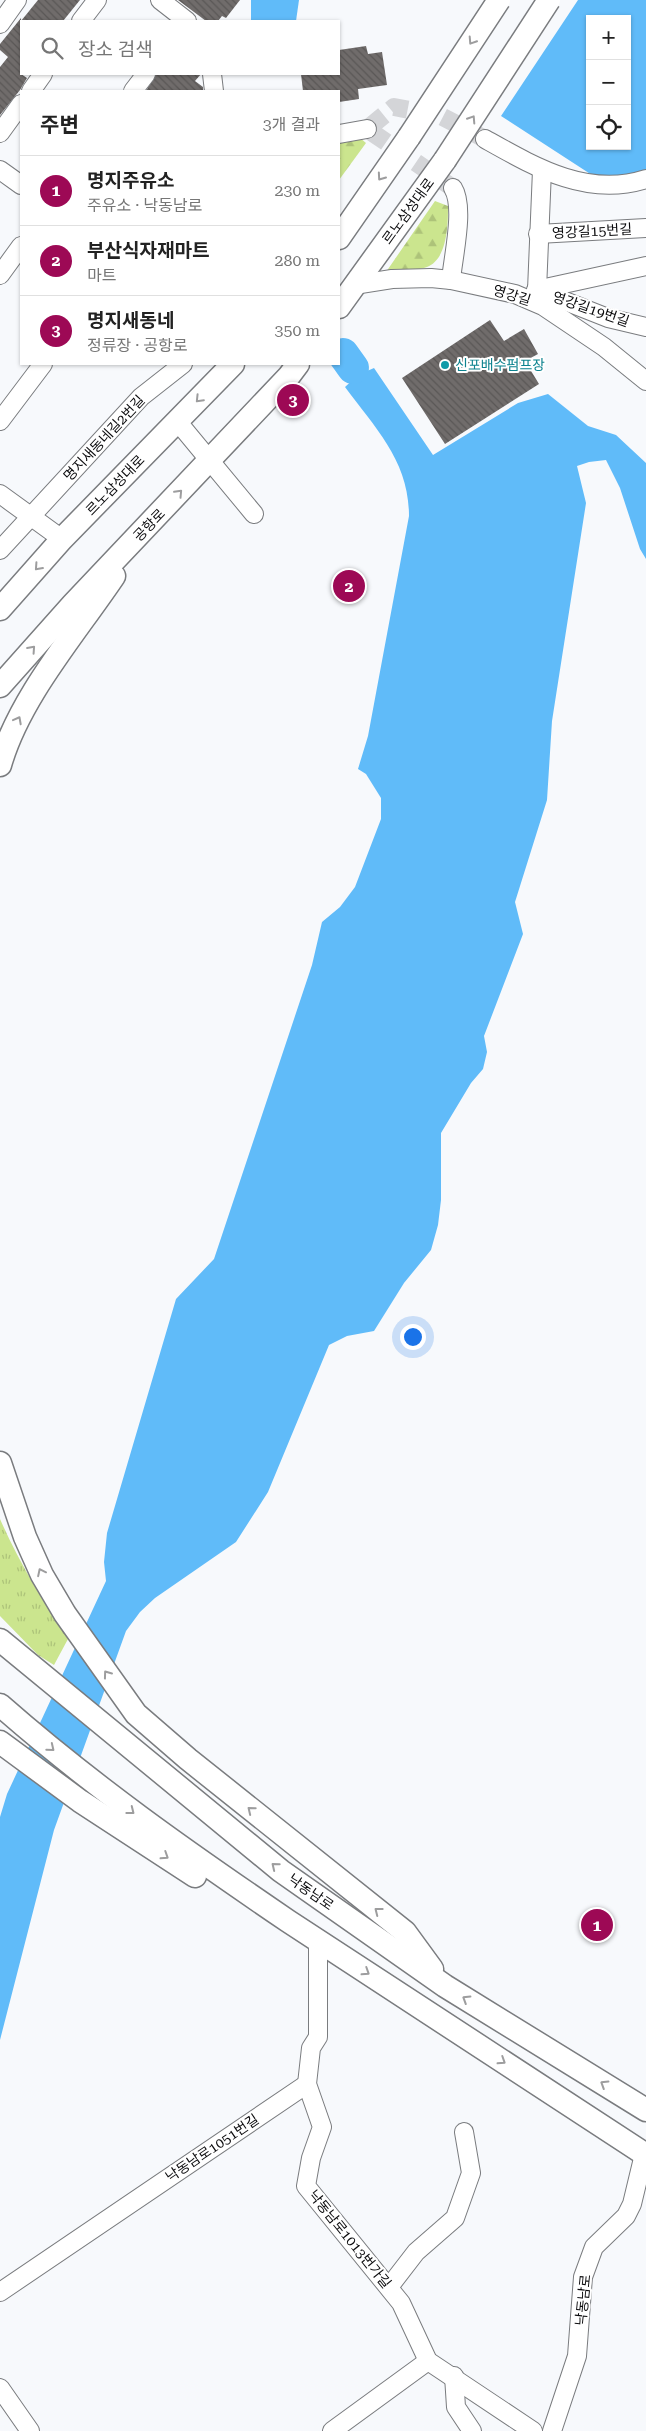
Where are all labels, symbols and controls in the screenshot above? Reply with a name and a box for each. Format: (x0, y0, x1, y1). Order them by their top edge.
map controls (586, 15, 631, 150)
button: + (586, 15, 631, 60)
search box (20, 20, 340, 75)
icon: search (38, 34, 66, 62)
one-way arrow (469, 35, 478, 44)
text: 장소 검색 (78, 38, 153, 61)
button: − (586, 60, 631, 105)
button: locate (586, 105, 631, 150)
text: 주변 (40, 113, 79, 137)
text: 3개 결과 (263, 115, 320, 134)
one-way arrow (465, 116, 475, 125)
text: 명지주유소 (87, 169, 174, 192)
one-way arrow (378, 171, 387, 181)
street label: 르노삼성대로 (379, 175, 437, 247)
text: 1 (52, 181, 60, 200)
text: 230 m (274, 181, 320, 200)
text: 주유소 · 낙동남로 (87, 196, 202, 215)
street label: 영강길15번길 (552, 221, 632, 241)
text: 부산식자재마트 (87, 239, 209, 262)
text: 2 (52, 251, 60, 270)
text: 280 m (274, 251, 320, 270)
text: 마트 (87, 266, 116, 285)
street label: 영강길 (491, 282, 533, 308)
street label: 영강길19번길 (551, 288, 631, 330)
text: 명지새동네 (87, 309, 174, 332)
text: 3 (52, 321, 60, 340)
text: 350 m (274, 321, 320, 340)
text: 정류장 · 공항로 (87, 336, 187, 355)
place label: 신포배수펌프장 (455, 357, 545, 373)
marker: 신포배수펌프장 (439, 359, 451, 371)
pin: 3 (277, 381, 309, 419)
street label: 명지새동네길2번길 (60, 392, 148, 484)
one-way arrow (196, 393, 205, 402)
street label: 르노삼성대로 (82, 452, 148, 518)
one-way arrow (173, 489, 182, 498)
street label: 공항로 (130, 505, 168, 544)
one-way arrow (35, 561, 44, 570)
pin: 2 (333, 567, 365, 605)
one-way arrow (27, 646, 36, 655)
one-way arrow (12, 716, 22, 725)
your location (400, 1324, 426, 1350)
one-way arrow (37, 1568, 47, 1577)
one-way arrow (104, 1670, 113, 1680)
one-way arrow (46, 1743, 55, 1752)
one-way arrow (125, 1806, 134, 1814)
one-way arrow (248, 1808, 257, 1816)
one-way arrow (160, 1850, 169, 1860)
one-way arrow (272, 1863, 281, 1872)
street label: 낙동남로 (285, 1871, 337, 1913)
pin: 1 (581, 1906, 613, 1944)
one-way arrow (375, 1909, 384, 1917)
one-way arrow (361, 1966, 370, 1976)
one-way arrow (462, 1996, 472, 2005)
one-way arrow (496, 2055, 506, 2064)
one-way arrow (601, 2081, 610, 2091)
street label: 낙동남로1051번길 (162, 2111, 262, 2185)
street label: 낙동남로1013번가길 (306, 2187, 394, 2291)
street label: 낙동남로 (572, 2273, 594, 2326)

